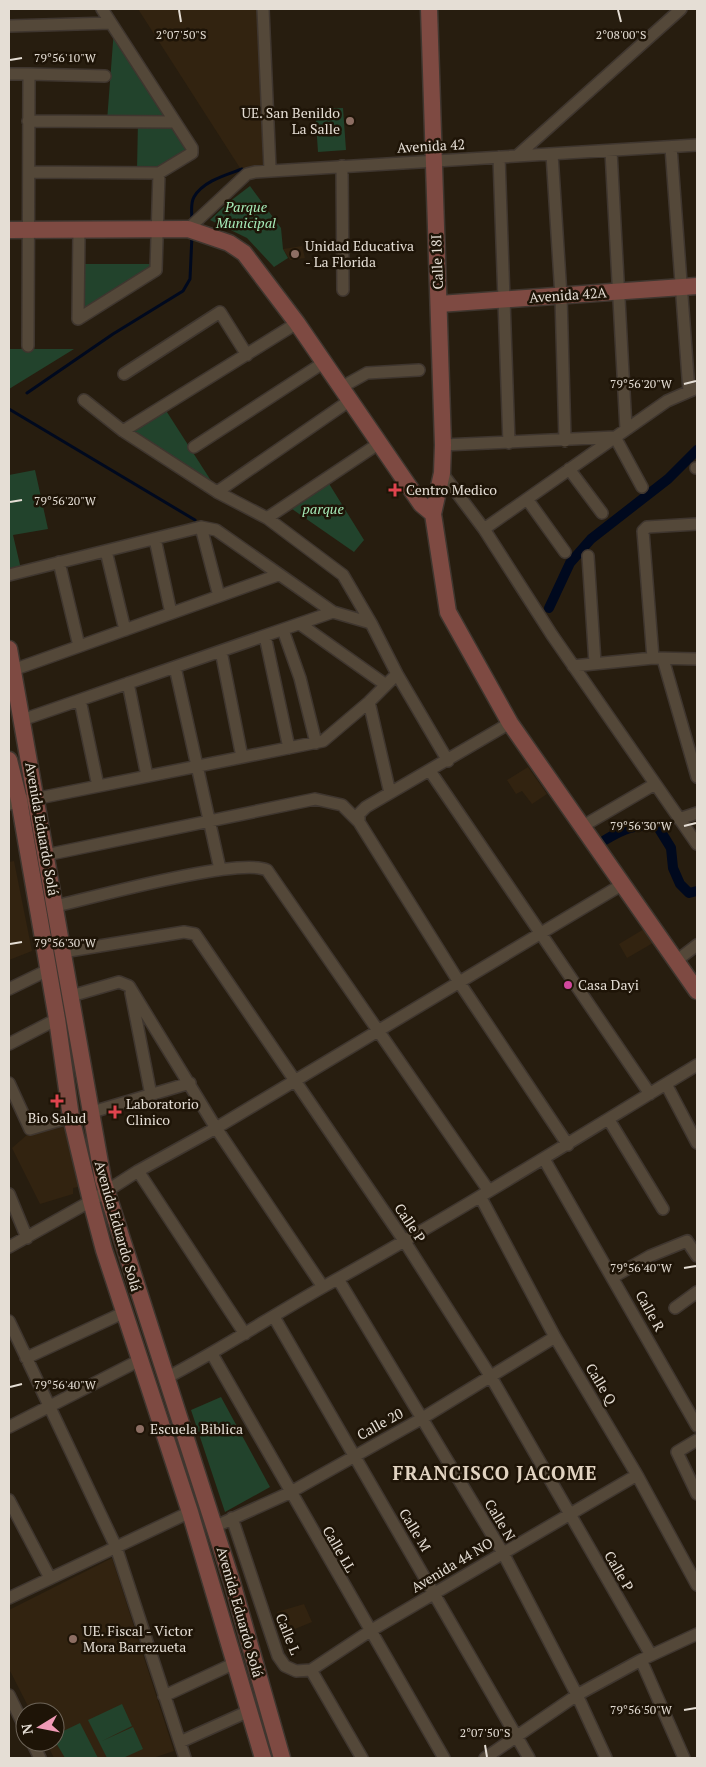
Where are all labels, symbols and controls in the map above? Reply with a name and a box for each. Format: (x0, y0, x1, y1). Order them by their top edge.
text: 2°07'50"S (156, 27, 206, 42)
text: 2°08'00"S (596, 27, 646, 42)
text: 79°56'10"W (34, 50, 97, 65)
place label: UE. San Benildo La Salle (241, 103, 340, 138)
marker: UE. San Benildo La Salle (344, 115, 356, 127)
street label: Avenida 42 (396, 134, 465, 157)
park label: Parque Municipal (215, 197, 276, 232)
street label: Calle 18I (426, 234, 447, 290)
place label: Unidad Educativa - La Florida (305, 236, 414, 271)
marker: Unidad Educativa - La Florida (289, 248, 301, 260)
street label: Avenida 42A (529, 282, 608, 307)
text: 79°56'20"W (610, 376, 673, 391)
place label: Centro Medico (406, 480, 497, 499)
marker: Centro Medico (388, 483, 402, 497)
text: 79°56'20"W (34, 493, 97, 508)
park label: parque (302, 499, 344, 518)
street label: Avenida Eduardo Solá (21, 761, 64, 897)
text: 79°56'30"W (610, 818, 673, 833)
text: 79°56'30"W (34, 935, 97, 950)
place label: Casa Dayi (578, 975, 639, 994)
marker: Casa Dayi (562, 979, 574, 991)
marker: Bio Salud (50, 1094, 64, 1108)
place label: Laboratorio Clinico (126, 1094, 199, 1129)
marker: Laboratorio Clinico (108, 1105, 122, 1119)
place label: Bio Salud (28, 1108, 87, 1127)
street label: Avenida Eduardo Solá (91, 1158, 146, 1293)
street label: Calle P (390, 1199, 430, 1246)
text: 79°56'40"W (610, 1260, 673, 1275)
street label: Calle R (631, 1287, 669, 1335)
street label: Calle Q (582, 1359, 622, 1409)
text: 79°56'40"W (34, 1377, 97, 1392)
street label: Calle 20 (353, 1403, 406, 1444)
place label: Escuela Biblica (150, 1419, 243, 1438)
marker: Escuela Biblica (134, 1423, 146, 1435)
district label: FRANCISCO JACOME (392, 1460, 598, 1485)
street label: Calle N (481, 1495, 520, 1544)
street label: Calle M (395, 1505, 436, 1555)
street label: Calle LL (319, 1522, 360, 1576)
street label: Avenida 44 NO (407, 1533, 496, 1596)
street label: Avenida Eduardo Solá (213, 1544, 268, 1679)
street label: Calle P (600, 1547, 638, 1594)
street label: Calle L (272, 1610, 305, 1657)
place label: UE. Fiscal - Victor Mora Barrezueta (83, 1621, 193, 1656)
marker: UE. Fiscal - Victor Mora Barrezueta (67, 1633, 79, 1645)
north arrow (15, 1702, 65, 1752)
text: 79°56'50"W (610, 1702, 673, 1717)
text: N (16, 1722, 37, 1736)
text: 2°07'50"S (460, 1725, 510, 1740)

